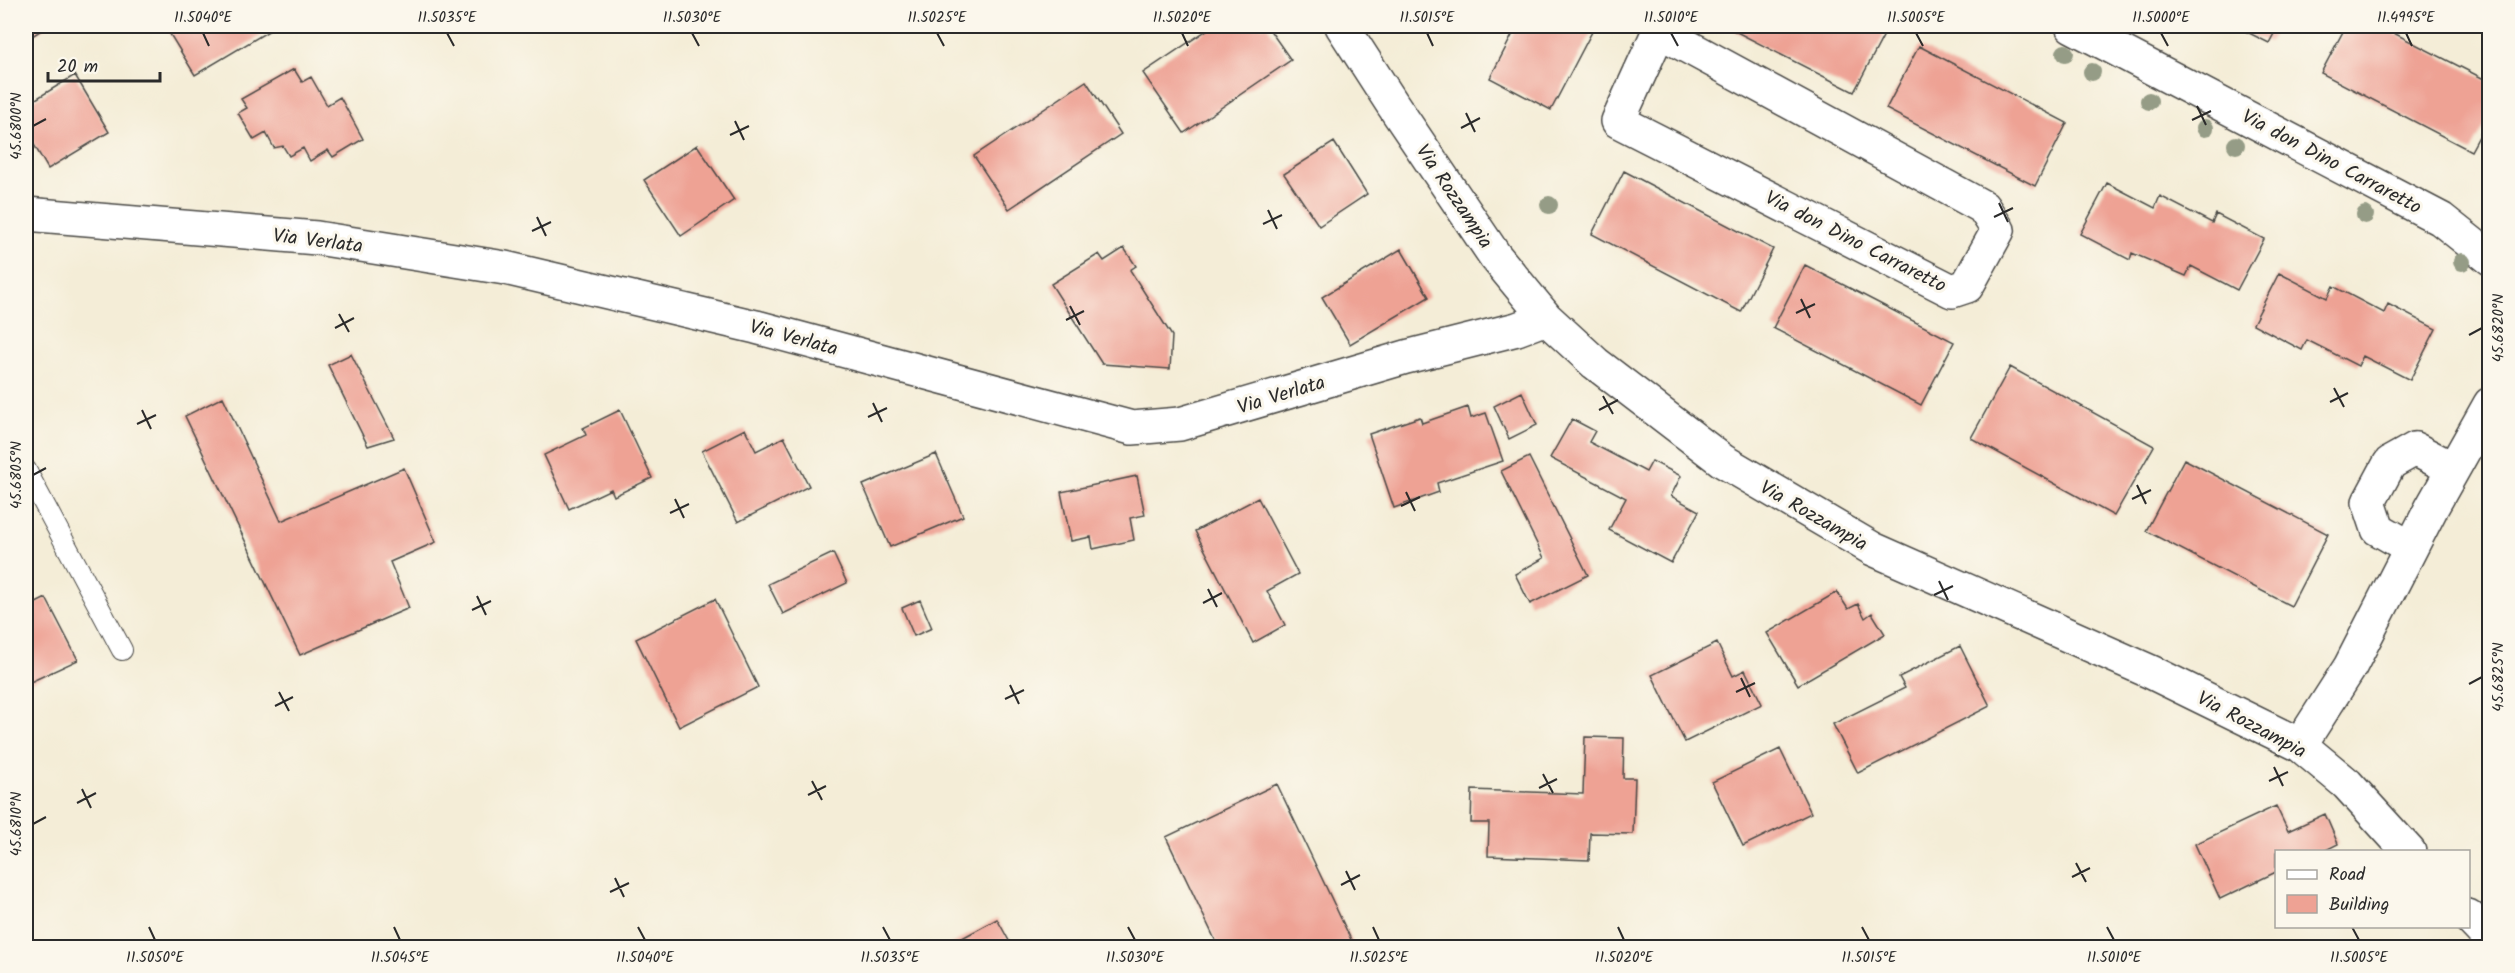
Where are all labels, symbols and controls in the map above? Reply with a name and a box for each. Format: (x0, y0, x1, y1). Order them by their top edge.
text: 11.5040°E (174, 6, 233, 30)
text: 11.5035°E (417, 6, 478, 30)
text: 11.5030°E (663, 6, 722, 30)
text: 11.5025°E (907, 6, 968, 30)
text: 11.5020°E (1153, 6, 1213, 30)
text: 11.5015°E (1399, 6, 1456, 30)
text: 11.5010°E (1644, 6, 1700, 30)
text: 11.5005°E (1887, 6, 1946, 30)
text: 11.5000°E (2132, 6, 2191, 30)
text: 11.4995°E (2377, 6, 2436, 30)
scale bar (48, 45, 160, 83)
text: 20 m (57, 53, 98, 82)
text: 45.6800°N (5, 92, 29, 160)
street label: Via don Dino Carraretto (2235, 102, 2427, 224)
street label: Via Rozzampia (1406, 138, 1500, 256)
street label: Via don Dino Carraretto (1759, 183, 1951, 302)
street label: Via Verlata (271, 221, 365, 263)
text: 45.6820°N (2487, 294, 2511, 362)
street label: Via Verlata (746, 312, 841, 366)
street label: Via Verlata (1234, 367, 1330, 424)
text: 45.6805°N (5, 441, 29, 509)
street label: Via Rozzampia (1753, 473, 1873, 561)
text: 45.6825°N (2487, 642, 2511, 712)
street label: Via Rozzampia (2191, 683, 2312, 768)
text: 45.6810°N (5, 792, 29, 856)
legend (2275, 850, 2470, 928)
text: Road (2329, 861, 2366, 890)
text: Building (2329, 891, 2389, 920)
text: 11.5050°E (126, 946, 185, 970)
text: 11.5045°E (371, 946, 431, 970)
text: 11.5040°E (616, 946, 675, 970)
text: 11.5035°E (860, 946, 921, 970)
text: 11.5030°E (1106, 946, 1165, 970)
text: 11.5025°E (1349, 946, 1410, 970)
text: 11.5020°E (1595, 946, 1655, 970)
text: 11.5015°E (1841, 946, 1898, 970)
text: 11.5010°E (2087, 946, 2143, 970)
text: 11.5005°E (2330, 946, 2389, 970)

